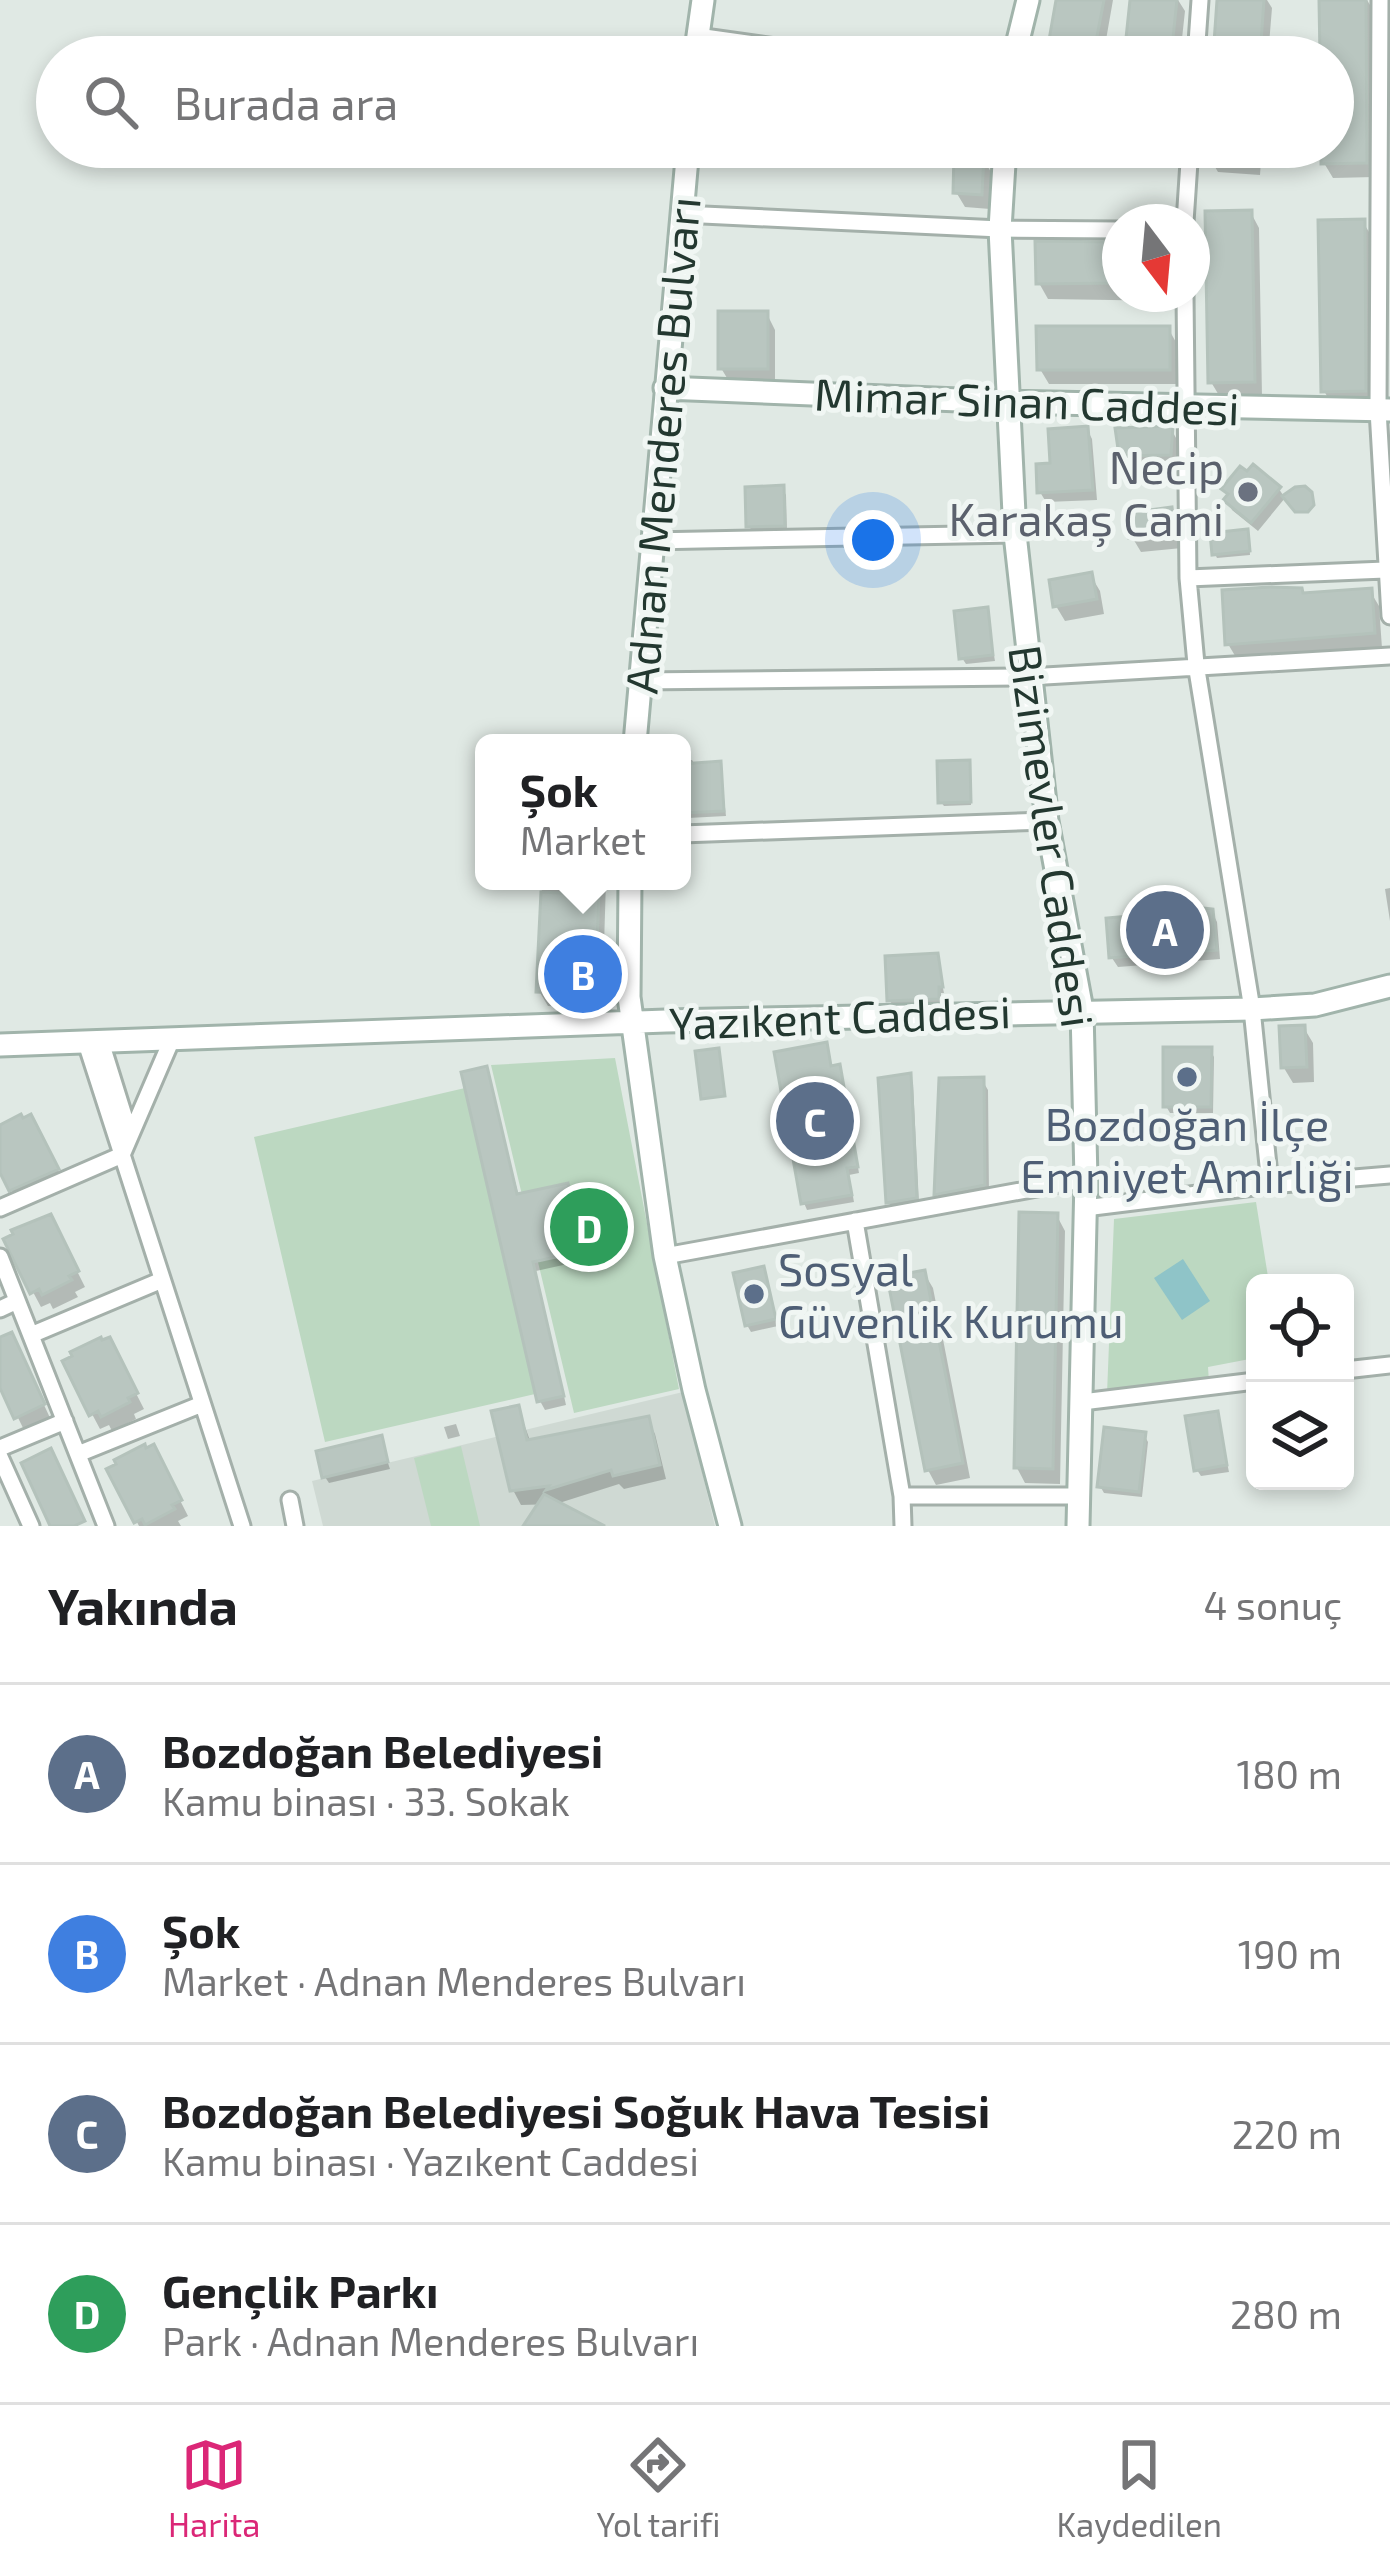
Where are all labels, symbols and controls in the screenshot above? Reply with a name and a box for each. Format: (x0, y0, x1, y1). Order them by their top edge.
search box (36, 36, 1354, 168)
icon: search (78, 69, 144, 135)
text: Burada ara (174, 75, 398, 129)
street label: Adnan Menderes Bulvarı (612, 194, 710, 696)
north arrow (1102, 204, 1210, 312)
street label: Mimar Sinan Caddesi (813, 366, 1241, 434)
place label: Necip Karakaş Cami (948, 439, 1224, 548)
marker: Necip Karakaş Cami (1235, 479, 1261, 505)
your location (843, 510, 903, 570)
street label: Bizimevler Caddesi (999, 641, 1107, 1031)
popup (475, 734, 691, 890)
text: Şok (520, 762, 598, 816)
text: Market (520, 816, 646, 863)
pin: A (1126, 885, 1204, 975)
pin: B (544, 929, 622, 1019)
street label: Yazıkent Caddesi (668, 983, 1012, 1049)
marker: Bozdoğan İlçe Emniyet Amirliği (1174, 1064, 1200, 1090)
pin: C (776, 1076, 854, 1166)
place label: Bozdoğan İlçe Emniyet Amirliği (1020, 1096, 1354, 1202)
pin: D (550, 1182, 628, 1272)
place label: Sosyal Güvenlik Kurumu (778, 1241, 1124, 1347)
map controls (1246, 1274, 1354, 1490)
button: locate (1246, 1274, 1354, 1382)
marker: Sosyal Güvenlik Kurumu (741, 1281, 767, 1307)
button: layers (1246, 1382, 1354, 1490)
text: Yakında (48, 1574, 238, 1635)
text: 4 sonuç (1203, 1581, 1342, 1628)
text: Bozdoğan Belediyesi (162, 1723, 603, 1777)
text: A (74, 1750, 100, 1797)
text: 180 m (1236, 1750, 1342, 1797)
text: Kamu binası · 33. Sokak (162, 1777, 570, 1824)
text: Şok (162, 1903, 240, 1957)
text: B (75, 1930, 99, 1977)
text: 190 m (1238, 1930, 1342, 1977)
text: Market · Adnan Menderes Bulvarı (162, 1957, 746, 2004)
text: Bozdoğan Belediyesi Soğuk Hava Tesisi (162, 2083, 990, 2137)
text: C (76, 2110, 98, 2157)
text: 220 m (1232, 2110, 1342, 2157)
text: Kamu binası · Yazıkent Caddesi (162, 2137, 699, 2184)
text: Gençlik Parkı (162, 2263, 438, 2317)
text: D (74, 2290, 100, 2337)
text: 280 m (1230, 2290, 1342, 2337)
text: Park · Adnan Menderes Bulvarı (162, 2317, 699, 2364)
tab: Harita (168, 2432, 260, 2544)
tab: Yol tarifi (596, 2432, 720, 2544)
tab: Kaydedilen (1057, 2432, 1222, 2544)

